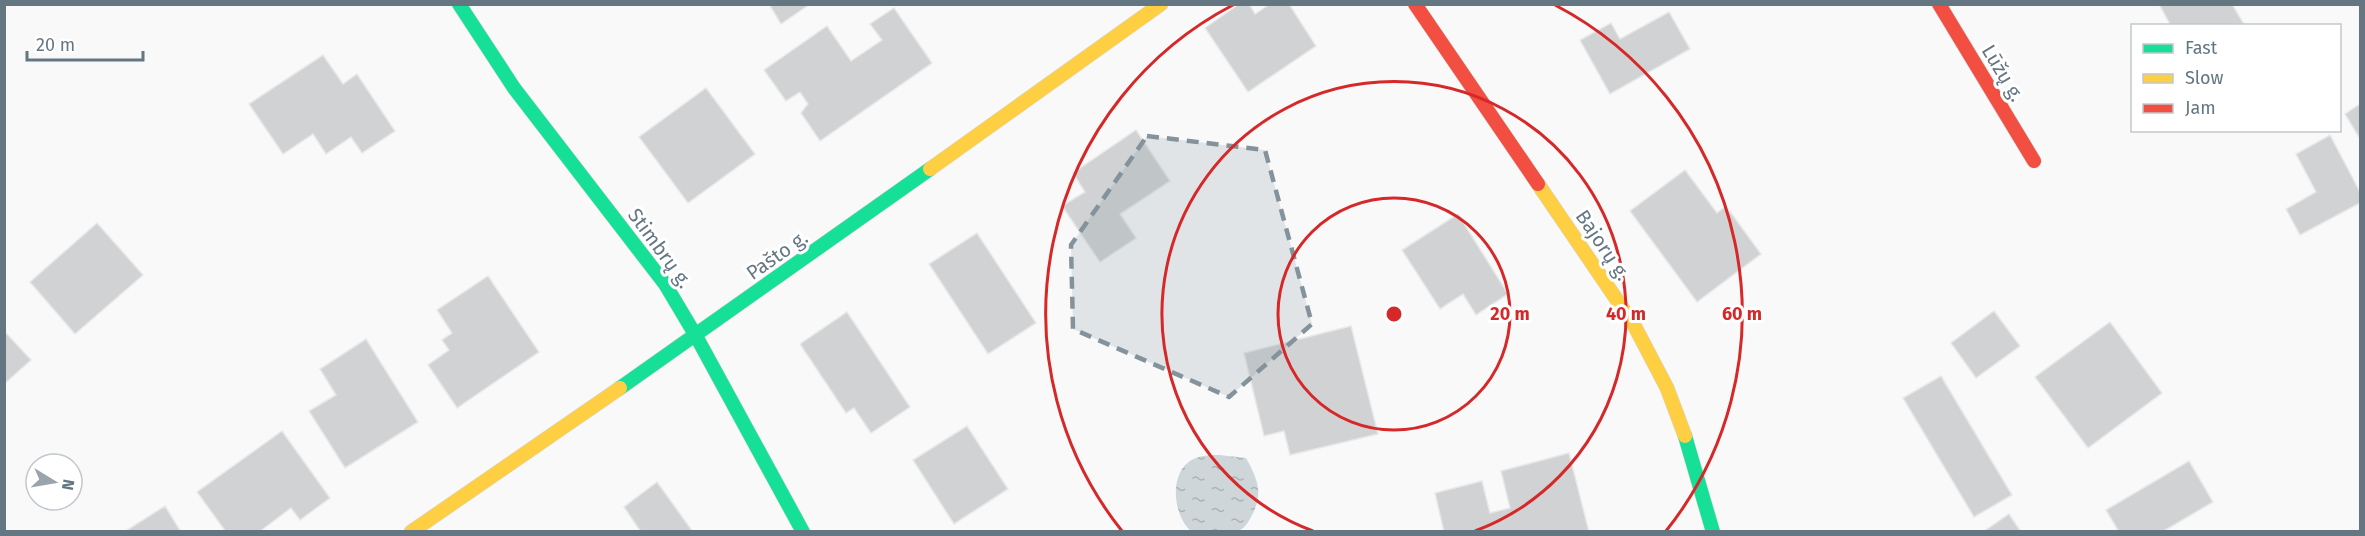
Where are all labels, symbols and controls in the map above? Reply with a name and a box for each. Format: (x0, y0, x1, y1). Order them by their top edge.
scale bar (27, 24, 142, 62)
legend (2131, 24, 2341, 132)
text: 20 m (36, 34, 75, 56)
text: Fast (2185, 37, 2218, 59)
street label: Lūžų g. (1977, 40, 2029, 106)
text: Slow (2185, 67, 2224, 89)
text: Jam (2185, 97, 2216, 119)
street label: Stimbrų g. (623, 203, 697, 293)
street label: Bajorų g. (1571, 205, 1635, 285)
street label: Pašto g. (742, 225, 812, 285)
text: 20 m (1490, 303, 1530, 325)
text: 40 m (1606, 303, 1646, 325)
text: 60 m (1722, 303, 1762, 325)
centre of rings (1384, 304, 1404, 324)
north arrow (24, 452, 84, 512)
text: N (58, 478, 79, 492)

